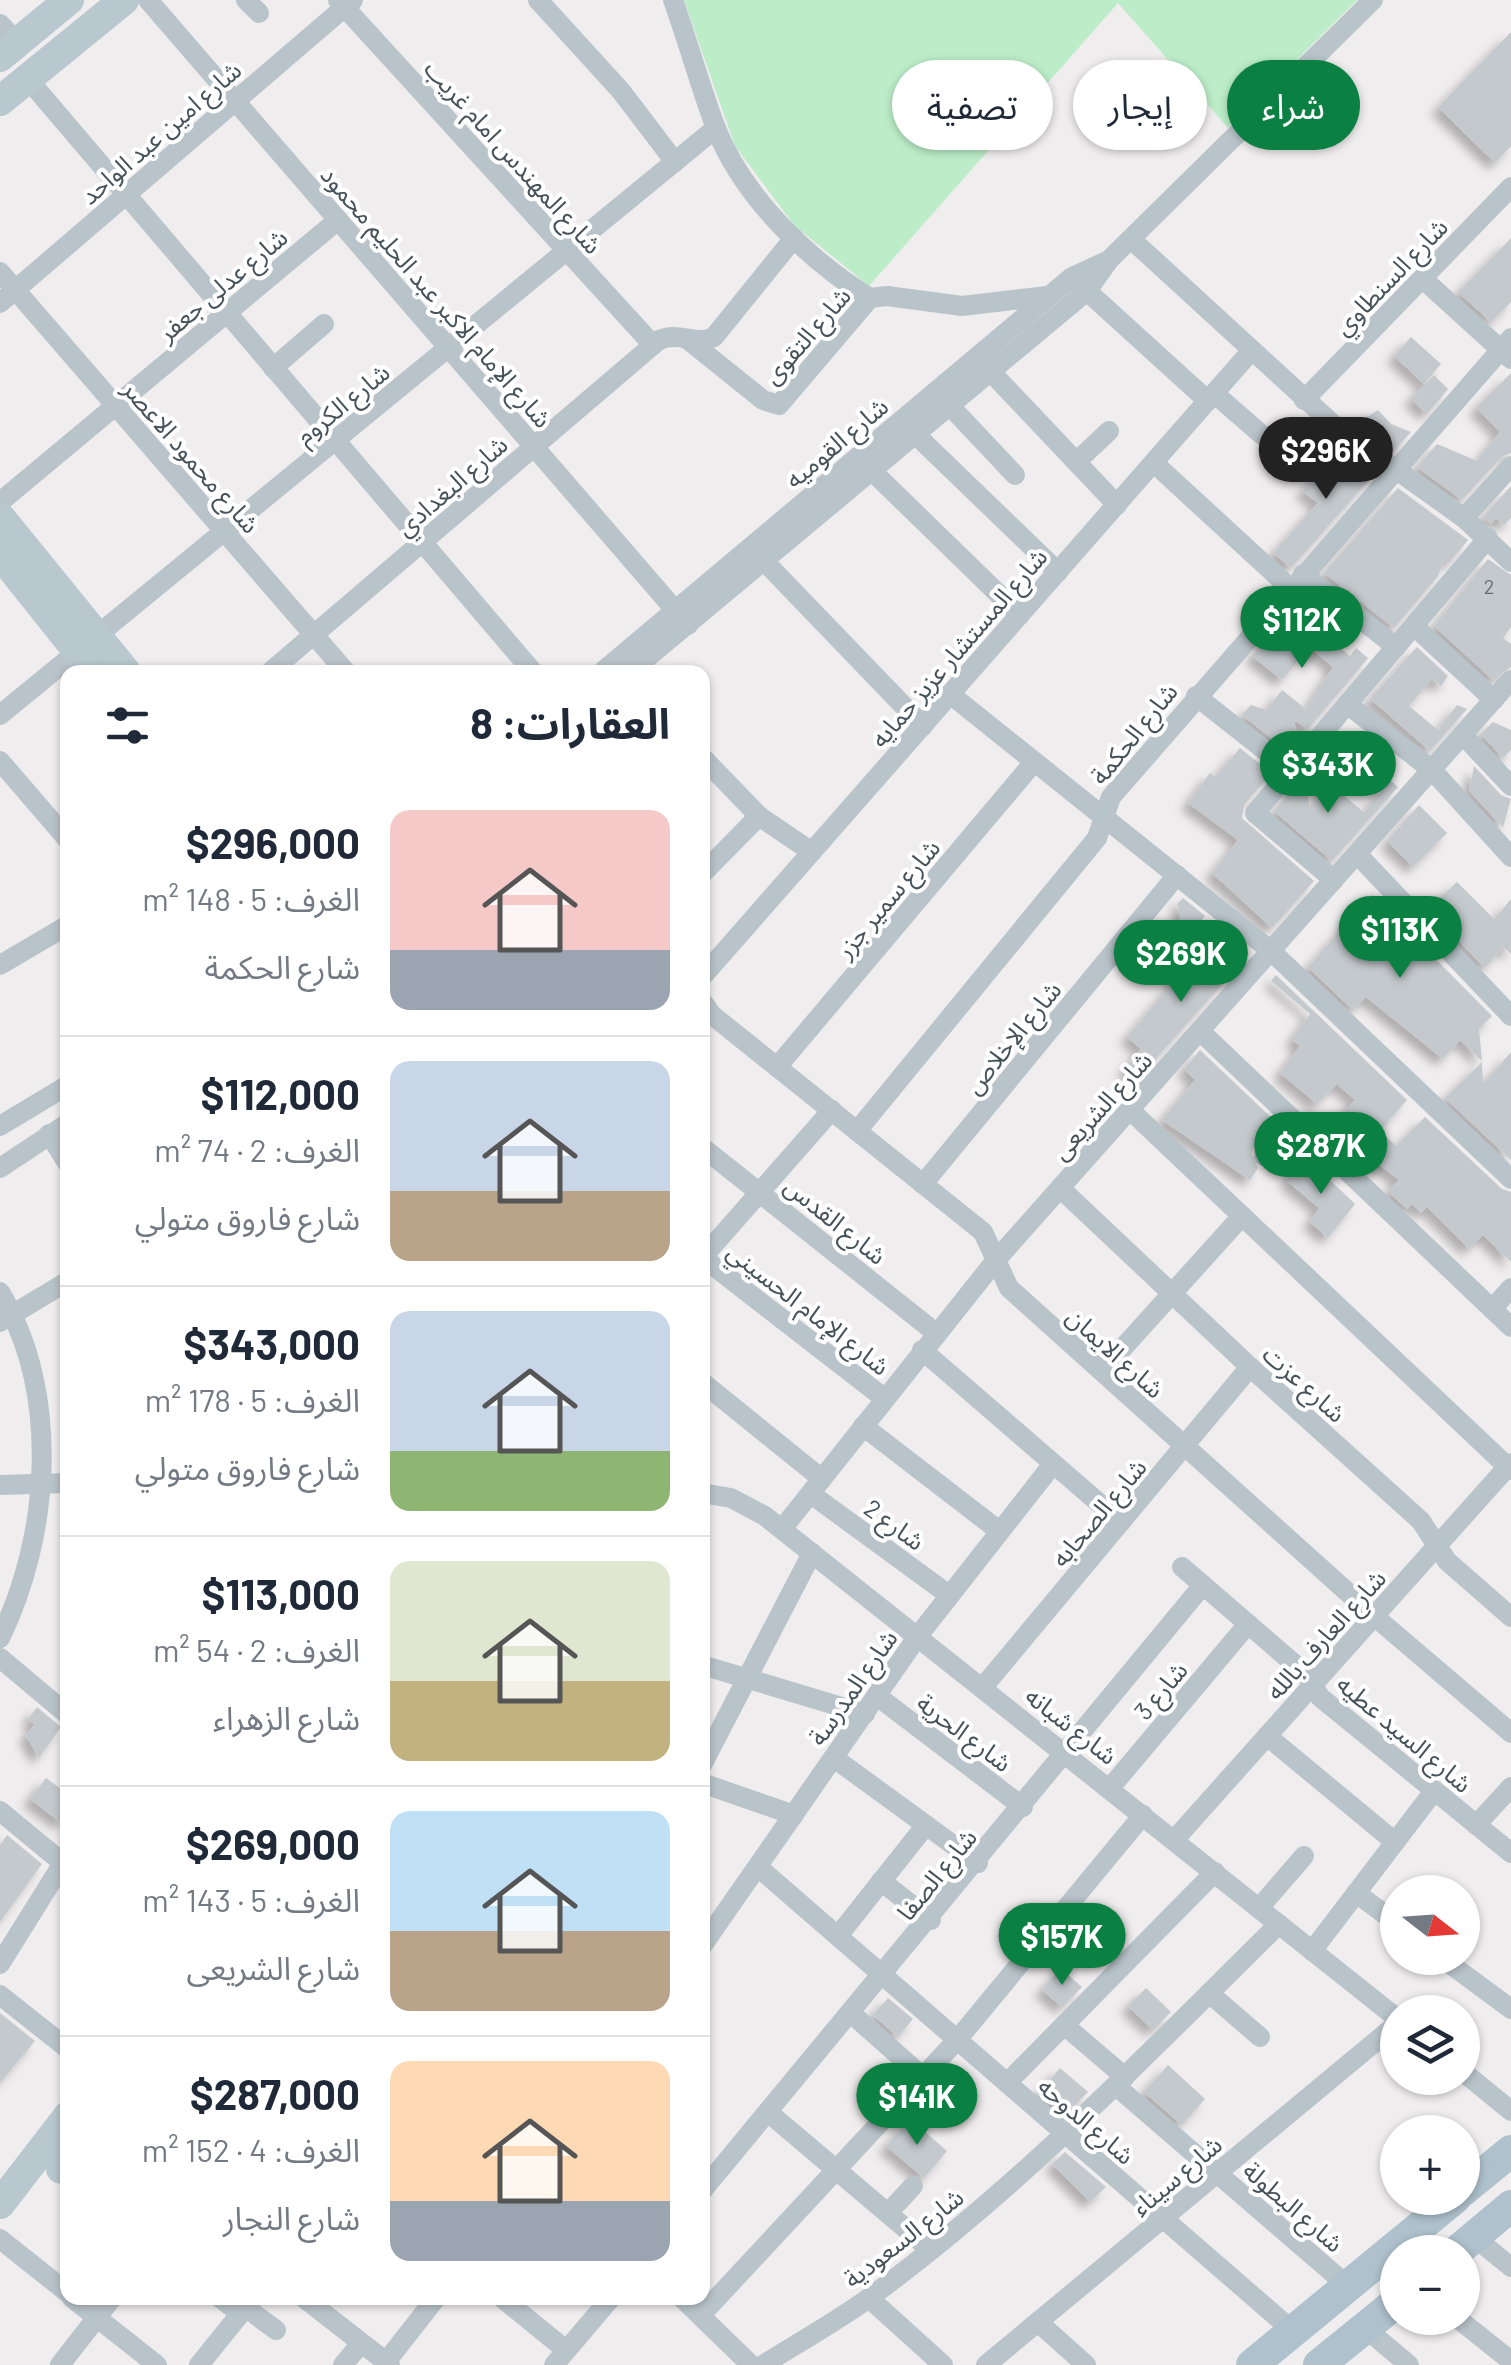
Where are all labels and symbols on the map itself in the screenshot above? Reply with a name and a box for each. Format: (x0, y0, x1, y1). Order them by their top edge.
street label: شارع المهندس امام غريب (415, 53, 609, 263)
street label: شارع امين عبد الواحد (74, 54, 250, 214)
street label: شارع الإمام الاكبر عبد الحليم محمود (311, 159, 559, 437)
street label: شارع السنطاوي (1327, 211, 1457, 345)
street label: شارع عدلى جعفر (150, 221, 296, 351)
street label: شارع التقوى (756, 280, 860, 393)
street label: شارع الكروم (289, 356, 399, 455)
street label: شارع محمود الاعصر (113, 373, 267, 542)
street label: شارع القوميه (778, 390, 897, 497)
pin: $296K (1256, 417, 1396, 502)
street label: شارع البغدادي (389, 428, 517, 546)
street label: شارع المستشار عزيز حمايه (863, 541, 1056, 756)
house number: 2 (1484, 574, 1494, 598)
pin: $112K (1232, 586, 1372, 671)
street label: شارع الحكمة (1083, 676, 1187, 793)
pin: $343K (1258, 731, 1398, 816)
street label: شارع سمير جزر (828, 833, 949, 967)
pin: $113K (1330, 896, 1470, 981)
pin: $269K (1111, 920, 1251, 1005)
street label: شارع الإخلاص (957, 974, 1071, 1103)
street label: شارع الشريعى (1045, 1045, 1161, 1169)
pin: $287K (1251, 1112, 1391, 1197)
street label: شارع القدس (776, 1170, 893, 1274)
street label: شارع الإمام الحسيني (718, 1235, 896, 1385)
street label: شارع الايمان (1058, 1301, 1171, 1407)
street label: شارع عزت (1254, 1338, 1353, 1432)
street label: شارع الصحابه (1044, 1452, 1156, 1575)
street label: شارع 2 (856, 1492, 931, 1560)
street label: شارع العارف بالله (1259, 1563, 1395, 1709)
street label: شارع المدرسة (801, 1623, 907, 1753)
street label: شارع 3 (1127, 1655, 1197, 1728)
street label: شارع السيد عطيه (1328, 1668, 1479, 1802)
street label: شارع شبانه (1017, 1680, 1124, 1774)
street label: شارع الحرية (909, 1687, 1018, 1781)
street label: شارع الصفا (890, 1822, 986, 1929)
north arrow (1380, 1875, 1480, 1975)
pin: $157K (992, 1903, 1132, 1988)
pin: $141K (847, 2063, 987, 2148)
street label: شارع الدوحه (1030, 2070, 1141, 2174)
street label: شارع سيناء (1125, 2129, 1231, 2225)
street label: شارع البطولة (1234, 2154, 1350, 2261)
street label: شارع السعودية (837, 2181, 972, 2297)

